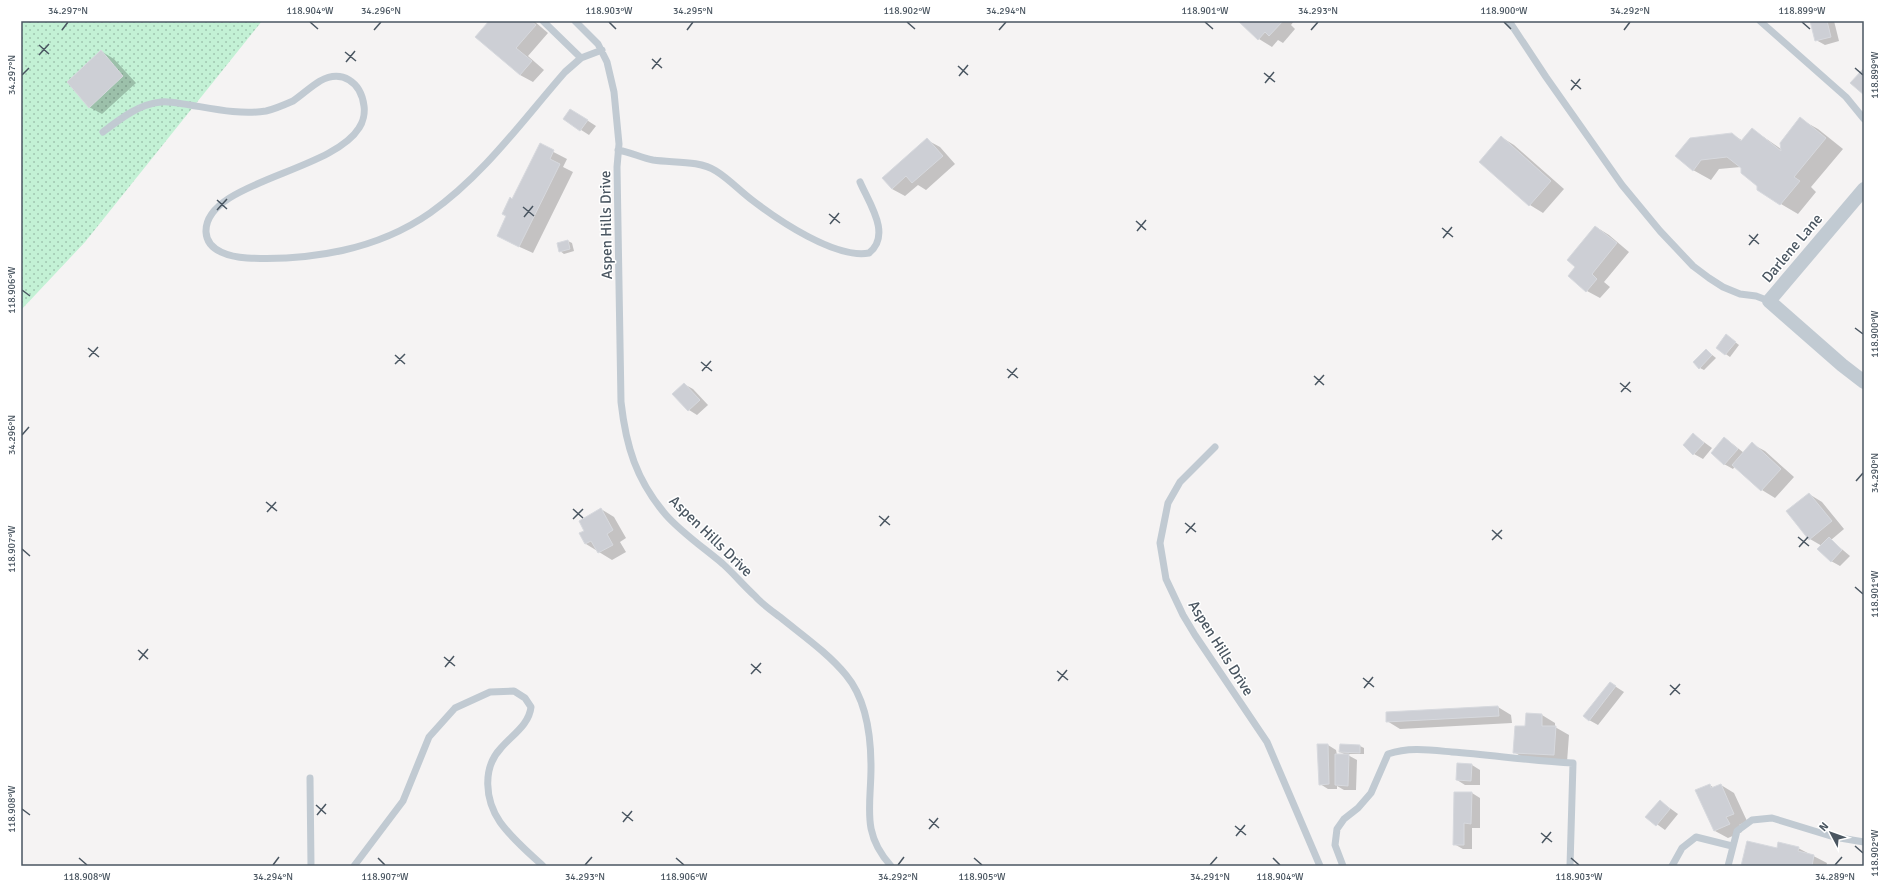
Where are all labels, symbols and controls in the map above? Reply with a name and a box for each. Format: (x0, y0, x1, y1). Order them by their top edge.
text: 34.297°N (48, 5, 88, 17)
text: 118.904°W (286, 5, 334, 17)
text: 34.296°N (361, 5, 401, 17)
text: 118.903°W (585, 5, 633, 17)
text: 34.295°N (673, 5, 713, 17)
text: 118.902°W (883, 5, 931, 17)
text: 34.294°N (986, 5, 1026, 17)
text: 118.901°W (1181, 5, 1229, 17)
text: 34.293°N (1298, 5, 1338, 17)
text: 118.900°W (1480, 5, 1528, 17)
text: 34.292°N (1610, 5, 1650, 17)
text: 118.899°W (1778, 5, 1826, 17)
text: 118.899°W (1869, 51, 1881, 99)
text: 34.297°N (6, 55, 18, 95)
street label: Aspen Hills Drive (596, 170, 616, 280)
street label: Darlene Lane (1758, 210, 1826, 286)
text: 118.906°W (6, 266, 18, 314)
text: 118.900°W (1869, 310, 1881, 358)
text: 34.296°N (6, 415, 18, 455)
text: 34.290°N (1869, 453, 1881, 493)
street label: Aspen Hills Drive (666, 492, 756, 580)
text: 118.907°W (6, 525, 18, 573)
text: 118.901°W (1869, 570, 1881, 618)
street label: Aspen Hills Drive (1185, 597, 1257, 699)
text: 118.908°W (6, 785, 18, 833)
north arrow (1811, 813, 1851, 853)
text: N (1816, 820, 1831, 834)
text: 118.902°W (1869, 829, 1881, 877)
text: 118.908°W (63, 871, 111, 883)
text: 34.294°N (253, 871, 293, 883)
text: 118.907°W (361, 871, 409, 883)
text: 34.293°N (565, 871, 605, 883)
text: 118.906°W (660, 871, 708, 883)
text: 34.292°N (878, 871, 918, 883)
text: 118.905°W (958, 871, 1006, 883)
text: 34.291°N (1190, 871, 1230, 883)
text: 118.904°W (1256, 871, 1304, 883)
text: 118.903°W (1555, 871, 1603, 883)
text: 34.289°N (1815, 871, 1855, 883)

